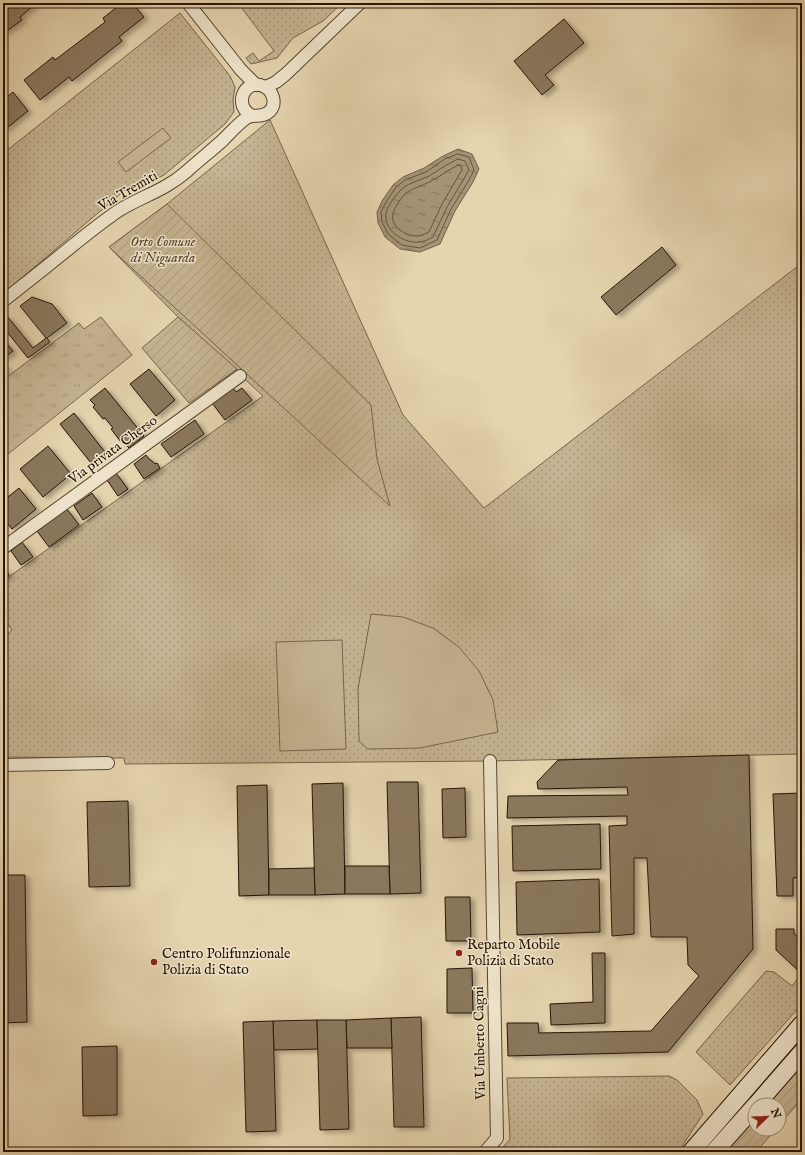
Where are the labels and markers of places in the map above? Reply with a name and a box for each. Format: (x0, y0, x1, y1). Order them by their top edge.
place label: Reparto Mobile Polizia di Stato (467, 936, 561, 970)
place label: Centro Polifunzionale Polizia di Stato (162, 945, 291, 979)
marker: Reparto Mobile Polizia di Stato (454, 948, 464, 958)
marker: Centro Polifunzionale Polizia di Stato (149, 957, 159, 967)

